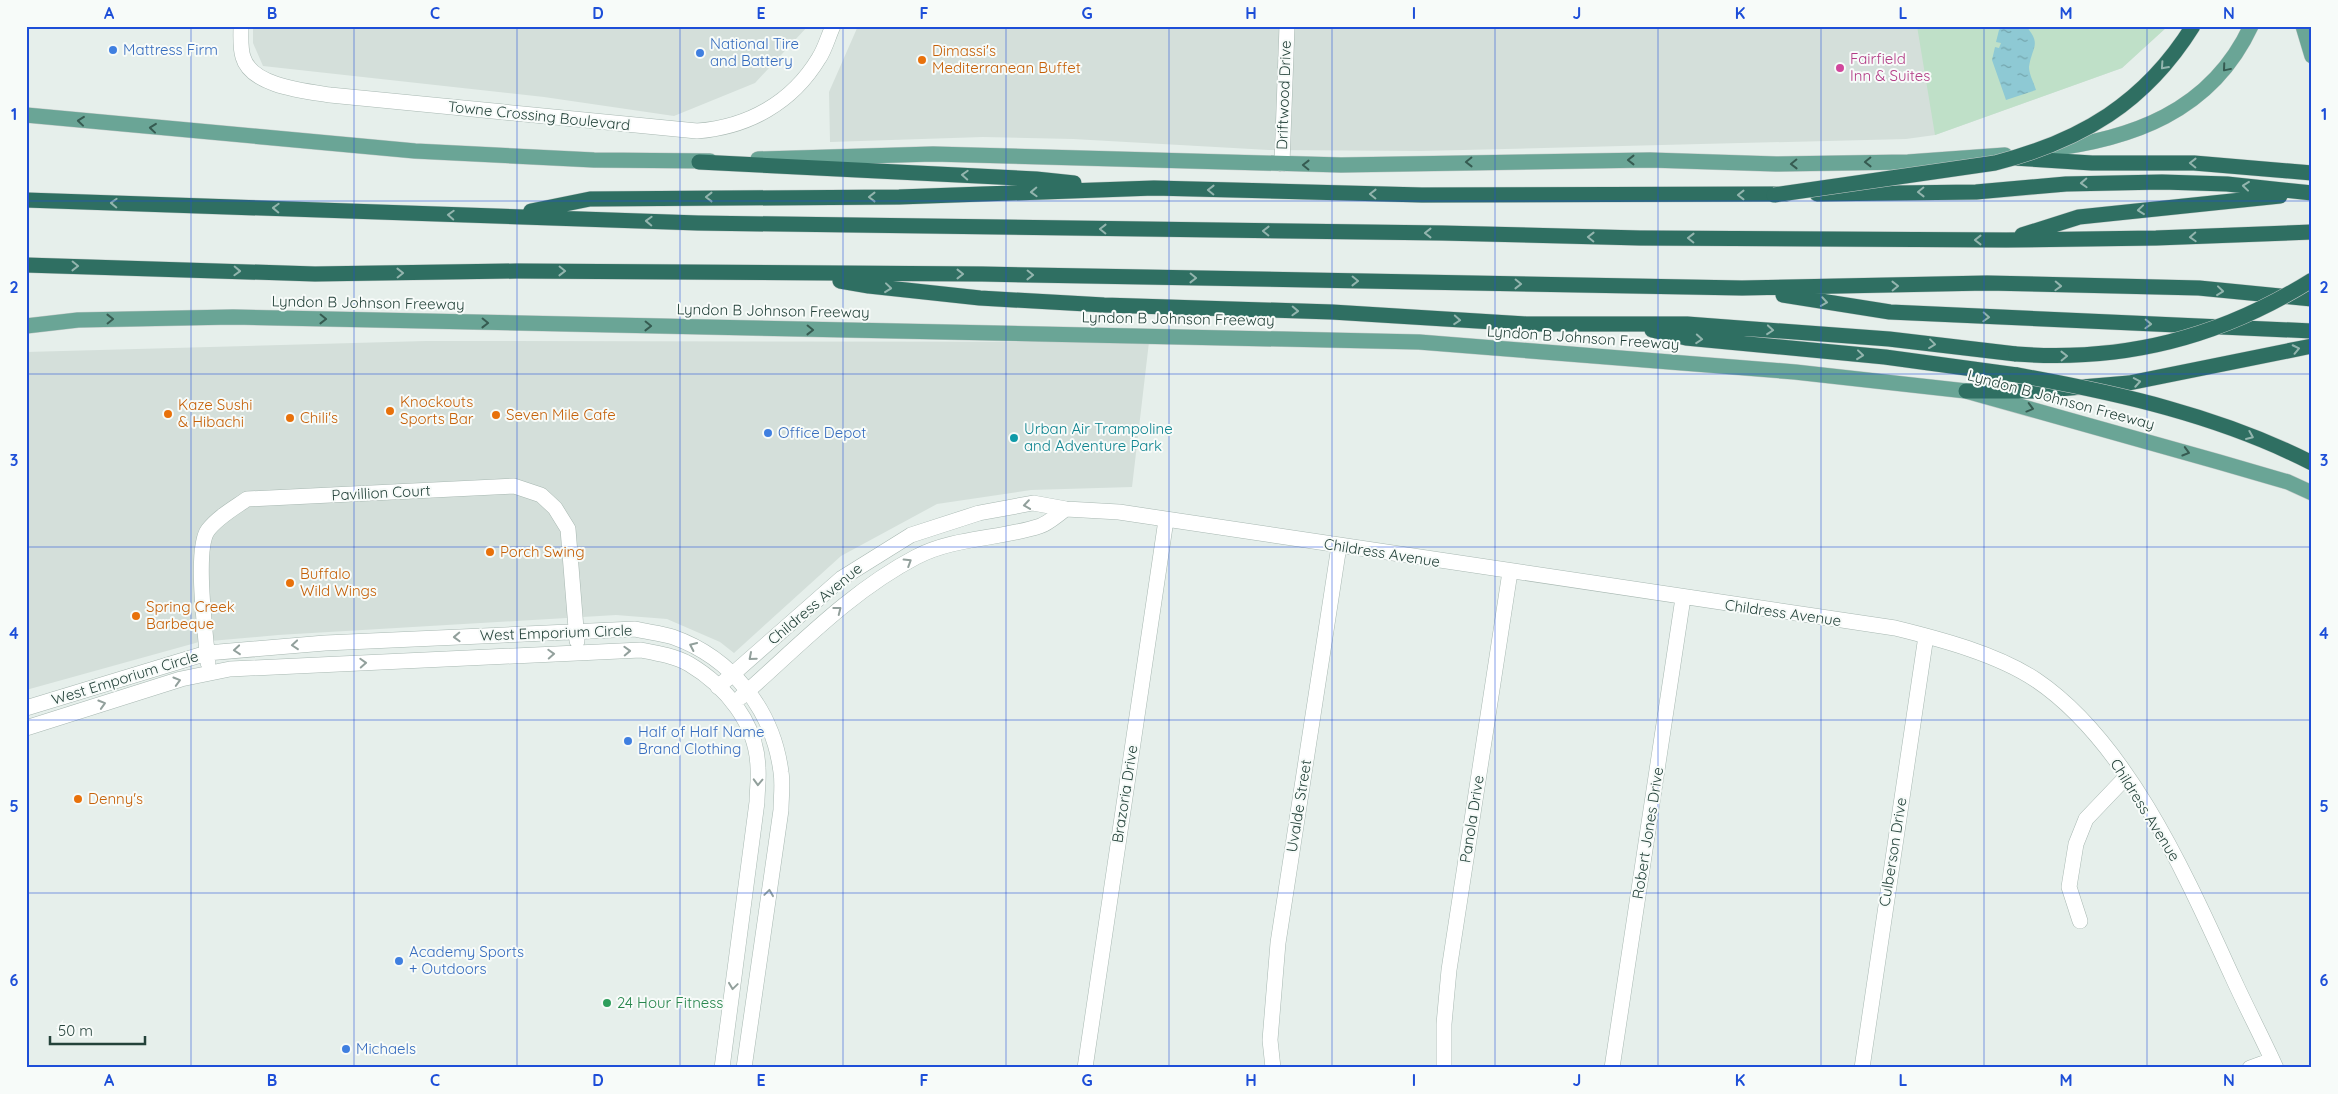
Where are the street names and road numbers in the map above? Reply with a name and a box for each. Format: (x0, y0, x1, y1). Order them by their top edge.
street label: Driftwood Drive (1272, 40, 1295, 150)
street label: Towne Crossing Boulevard (447, 96, 631, 135)
street label: Lyndon B Johnson Freeway (271, 291, 465, 314)
street label: Lyndon B Johnson Freeway (676, 299, 870, 322)
street label: Lyndon B Johnson Freeway (1081, 307, 1275, 330)
street label: Lyndon B Johnson Freeway (1486, 321, 1680, 354)
street label: Lyndon B Johnson Freeway (1965, 365, 2157, 434)
street label: Pavillion Court (331, 480, 431, 505)
street label: Childress Avenue (1323, 534, 1441, 571)
street label: Childress Avenue (764, 559, 866, 649)
street label: Childress Avenue (1724, 595, 1842, 630)
street label: West Emporium Circle (479, 620, 633, 645)
street label: West Emporium Circle (49, 646, 201, 709)
street label: Brazoria Drive (1107, 744, 1142, 844)
street label: Childress Avenue (2106, 755, 2185, 865)
street label: Uvalde Street (1282, 758, 1315, 854)
street label: Robert Jones Drive (1628, 765, 1667, 900)
street label: Panola Drive (1455, 774, 1488, 864)
street label: Culberson Drive (1875, 796, 1911, 908)

